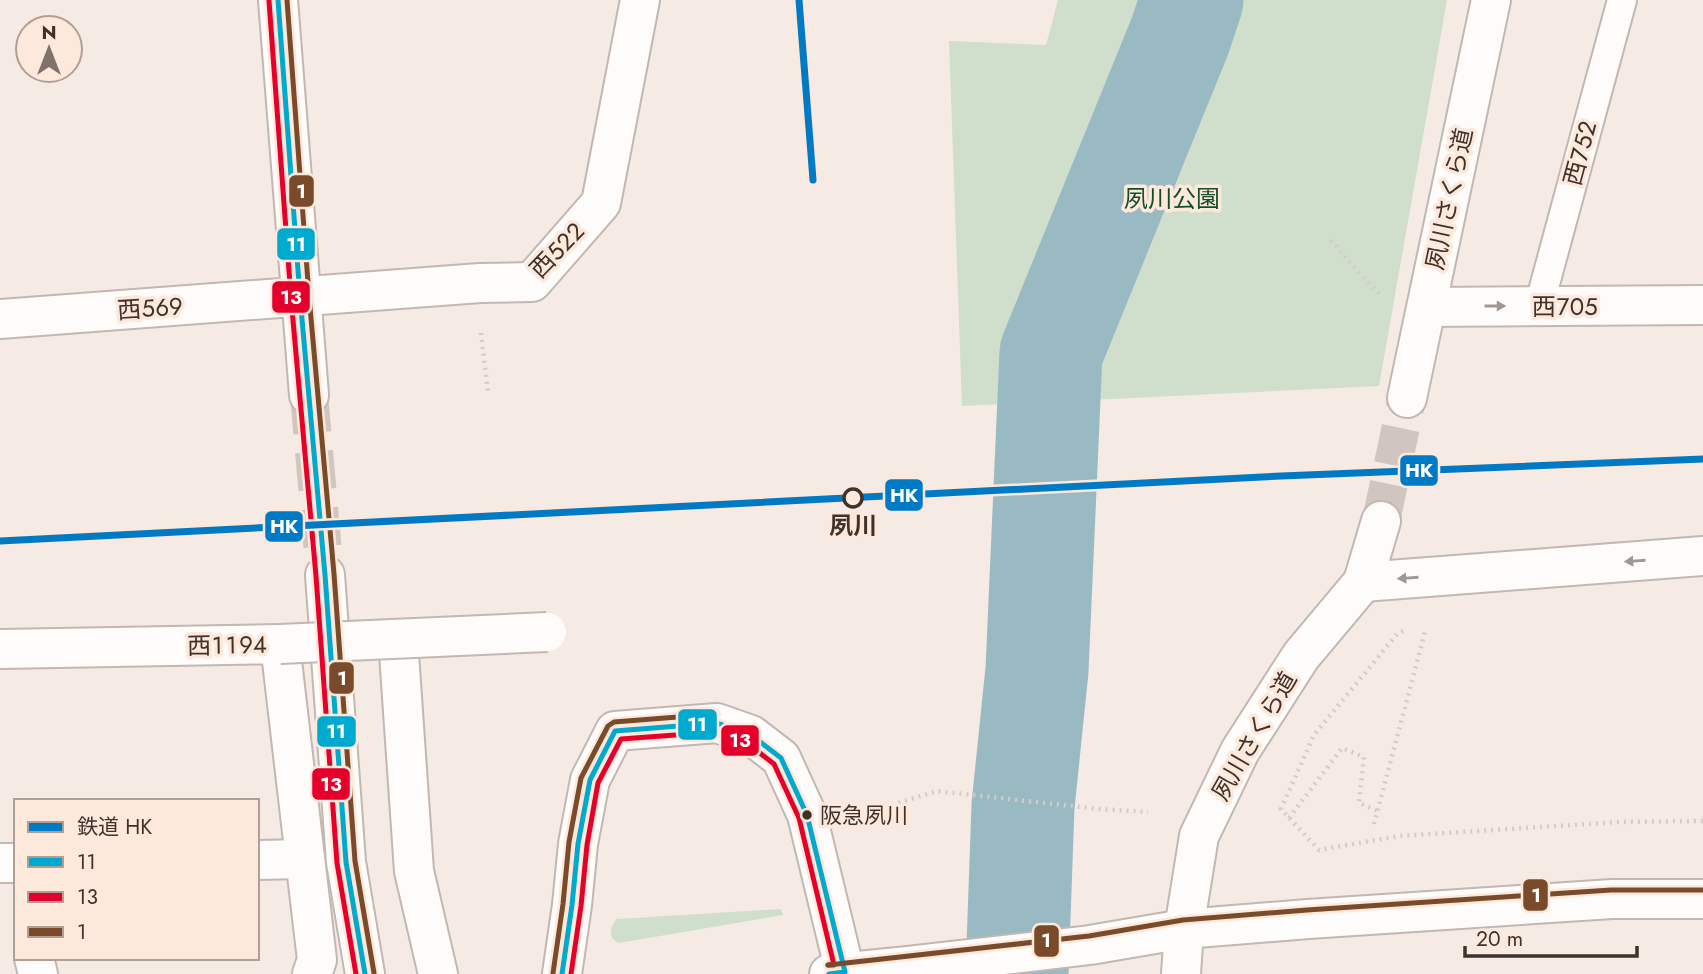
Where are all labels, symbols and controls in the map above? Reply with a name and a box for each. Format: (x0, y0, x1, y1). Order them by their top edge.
north arrow (14, 14, 84, 84)
text: N (41, 19, 57, 46)
street label: 西７５２ (1555, 117, 1605, 189)
street label: 夙川さくら道 (1417, 125, 1481, 273)
line badge: 1 (288, 174, 315, 208)
text: 1 (296, 178, 306, 205)
park label: 夙川公園 (1124, 181, 1220, 216)
street label: 西５２２ (522, 214, 592, 286)
line badge: 11 (276, 227, 316, 261)
text: 11 (286, 231, 306, 258)
line badge: 13 (271, 280, 311, 314)
text: 13 (280, 284, 302, 311)
street label: 西５６９ (116, 288, 184, 328)
street label: 西７０５ (1532, 289, 1598, 324)
one-way arrow (1484, 300, 1506, 312)
line badge: HK (1399, 454, 1439, 487)
text: HK (1405, 457, 1434, 484)
line badge: HK (884, 478, 924, 512)
text: HK (890, 482, 919, 509)
marker: 夙川 (843, 488, 863, 508)
place label: 夙川 (829, 508, 877, 543)
line badge: HK (264, 510, 304, 543)
text: HK (270, 513, 299, 540)
one-way arrow (1624, 556, 1646, 567)
one-way arrow (1397, 573, 1419, 584)
street label: 西１１９４ (187, 627, 267, 663)
line badge: 1 (328, 661, 355, 695)
text: 1 (337, 665, 347, 692)
street label: 夙川さくら道 (1203, 665, 1305, 807)
line badge: 11 (677, 708, 718, 741)
text: 11 (687, 711, 707, 738)
line badge: 11 (316, 715, 357, 748)
text: 11 (326, 718, 346, 745)
line badge: 13 (720, 724, 760, 757)
text: 13 (729, 727, 751, 754)
line badge: 13 (311, 767, 351, 801)
text: 13 (320, 771, 342, 798)
legend (14, 799, 259, 960)
place label: 阪急夙川 (820, 799, 908, 831)
marker: 阪急夙川 (800, 808, 814, 822)
text: 鉄道 HK (77, 812, 152, 842)
text: 11 (77, 847, 96, 877)
line badge: 1 (1522, 878, 1549, 912)
text: 13 (77, 882, 98, 912)
text: 1 (1531, 882, 1541, 909)
scale bar (1465, 914, 1636, 958)
text: 1 (77, 917, 86, 947)
line badge: 1 (1033, 924, 1060, 958)
text: 20 m (1476, 924, 1523, 954)
text: 1 (1041, 927, 1051, 954)

